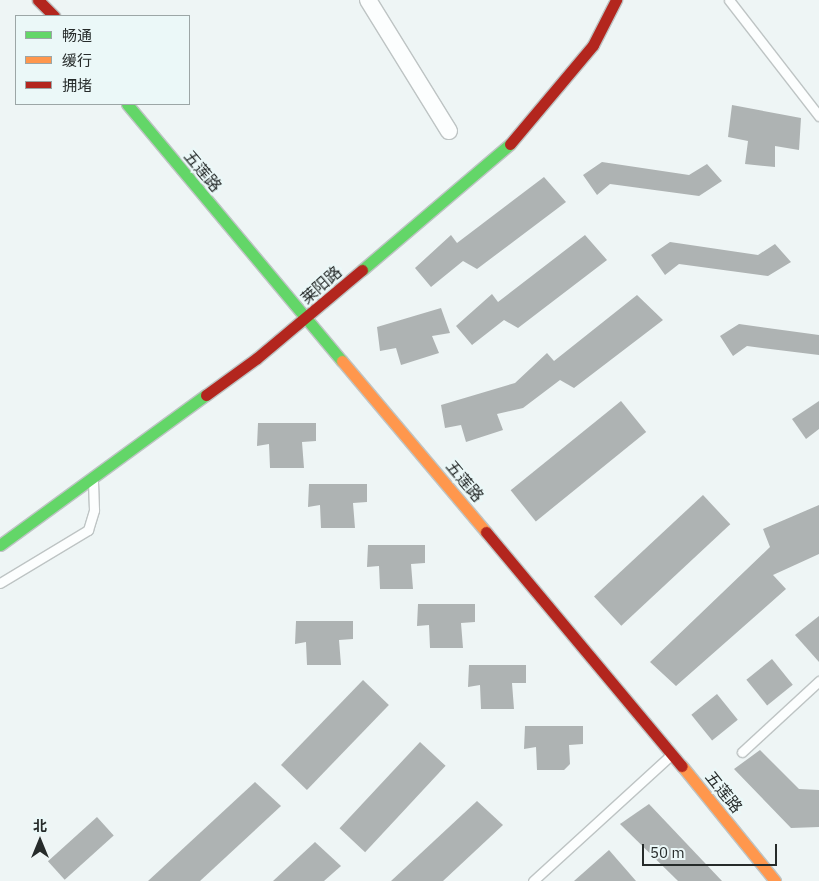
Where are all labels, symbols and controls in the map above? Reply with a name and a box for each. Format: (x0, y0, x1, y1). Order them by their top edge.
legend (15, 15, 190, 105)
text: 畅通 (62, 26, 92, 45)
text: 缓行 (62, 51, 92, 70)
text: 拥堵 (62, 76, 92, 95)
street label: 五莲路 (180, 146, 226, 196)
street label: 莱阳路 (297, 262, 345, 308)
street label: 五莲路 (442, 456, 488, 506)
street label: 五莲路 (701, 767, 747, 817)
north arrow (15, 816, 65, 866)
text: 北 (33, 817, 47, 835)
scale bar (644, 834, 779, 866)
text: 50 m (650, 843, 685, 862)

